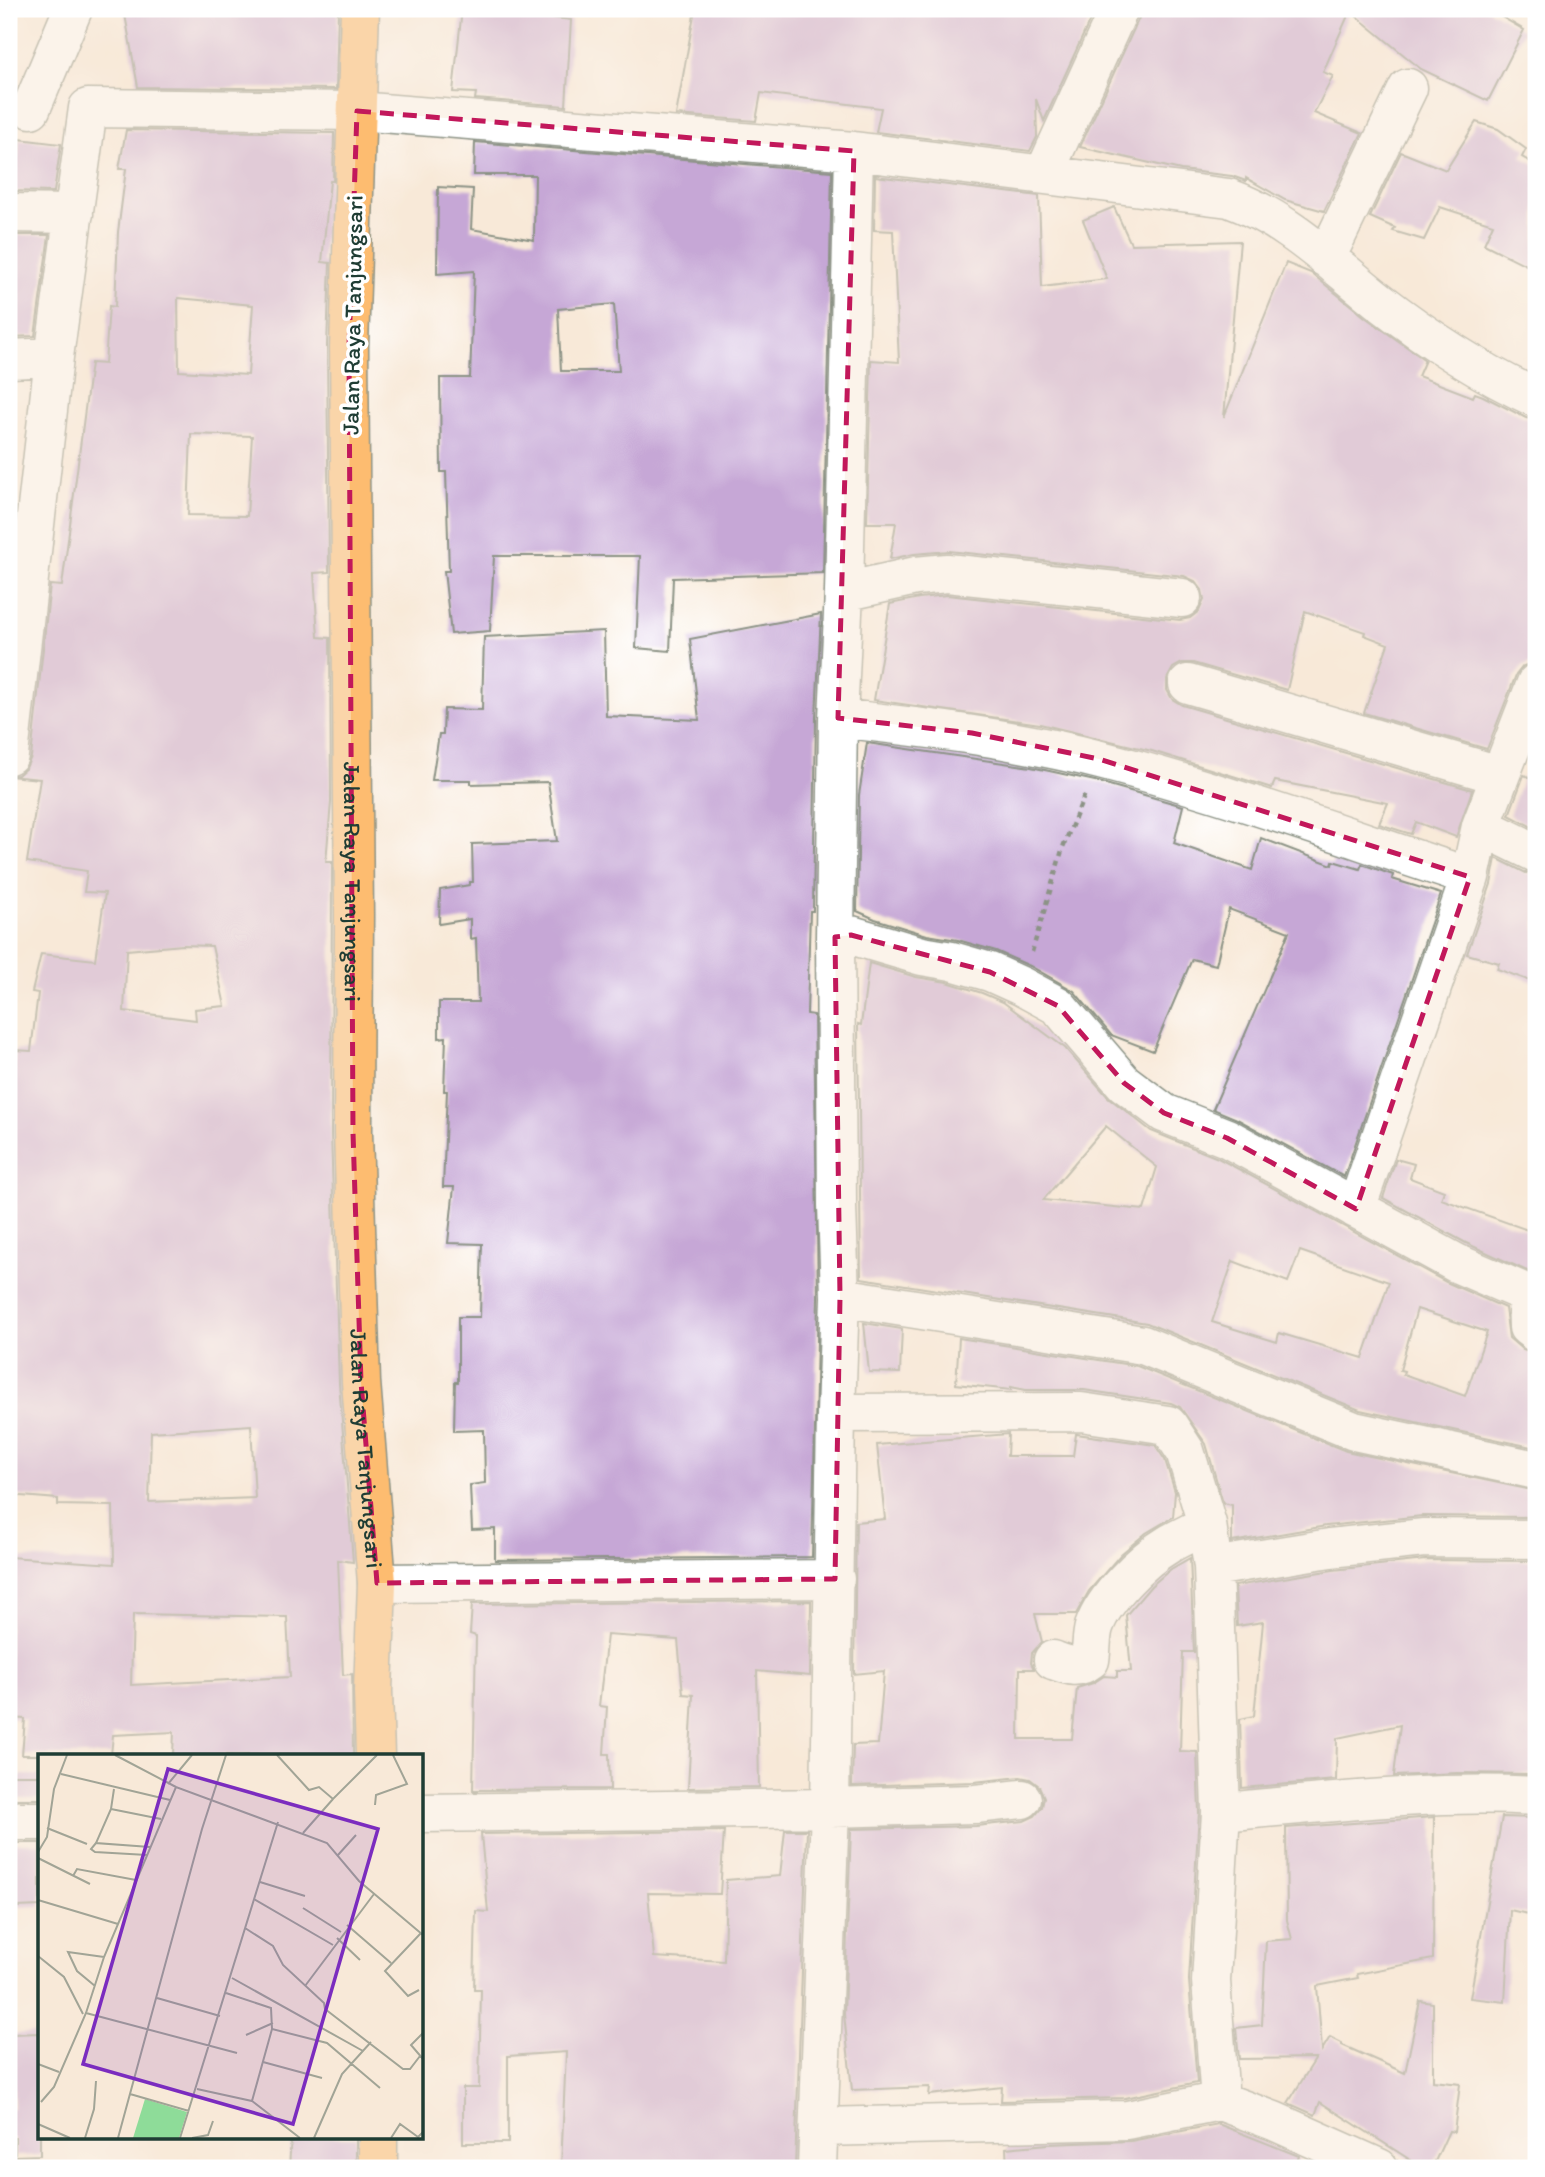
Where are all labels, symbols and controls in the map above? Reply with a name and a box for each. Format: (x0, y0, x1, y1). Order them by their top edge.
street label: Jalan Raya Tanjungsari (335, 195, 369, 435)
street label: Jalan Raya Tanjungsari (338, 762, 369, 1002)
street label: Jalan Raya Tanjungsari (345, 1328, 390, 1569)
inset map (38, 1754, 424, 2138)

